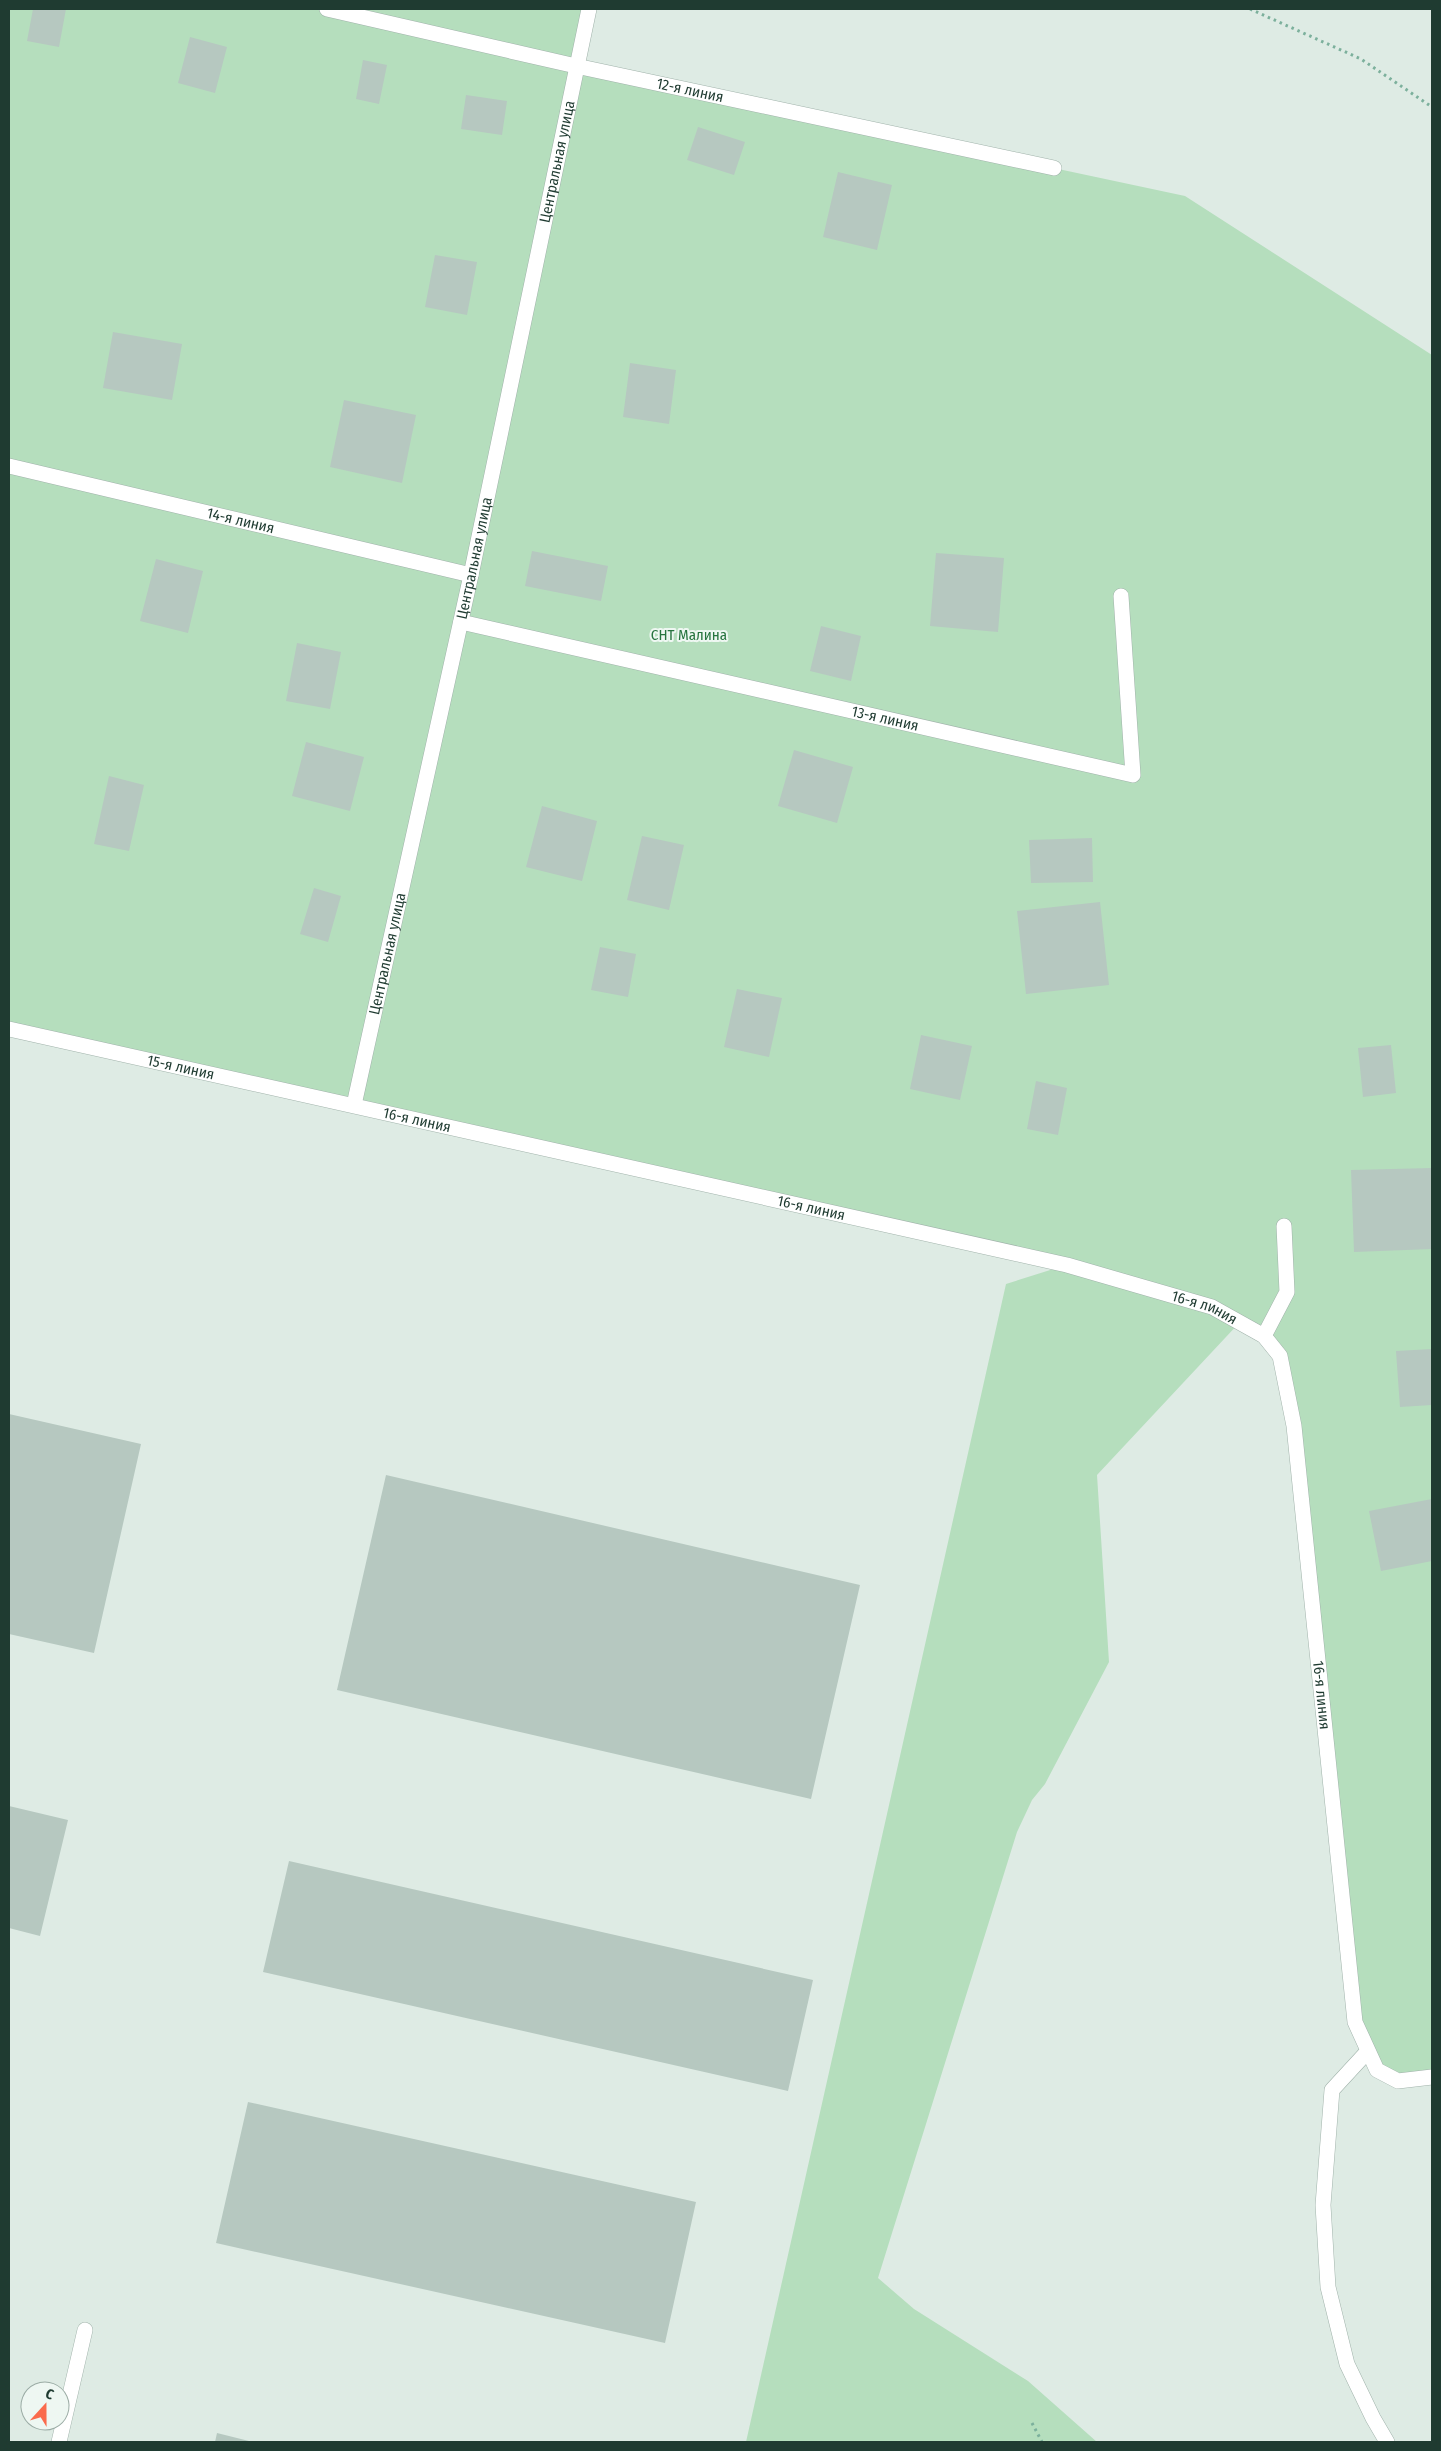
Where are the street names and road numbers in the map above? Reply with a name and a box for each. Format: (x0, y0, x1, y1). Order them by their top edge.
street label: 12-я линия (655, 74, 725, 106)
street label: Центральная улица (536, 99, 579, 224)
street label: Центральная улица (453, 495, 496, 621)
street label: 14-я линия (205, 504, 276, 537)
street label: 13-я линия (850, 702, 920, 735)
street label: Центральная улица (365, 891, 410, 1016)
street label: 15-я линия (145, 1051, 216, 1084)
street label: 16-я линия (381, 1104, 453, 1136)
street label: 16-я линия (776, 1192, 847, 1224)
street label: 16-я линия (1170, 1287, 1240, 1328)
street label: 16-я линия (1309, 1660, 1334, 1730)

